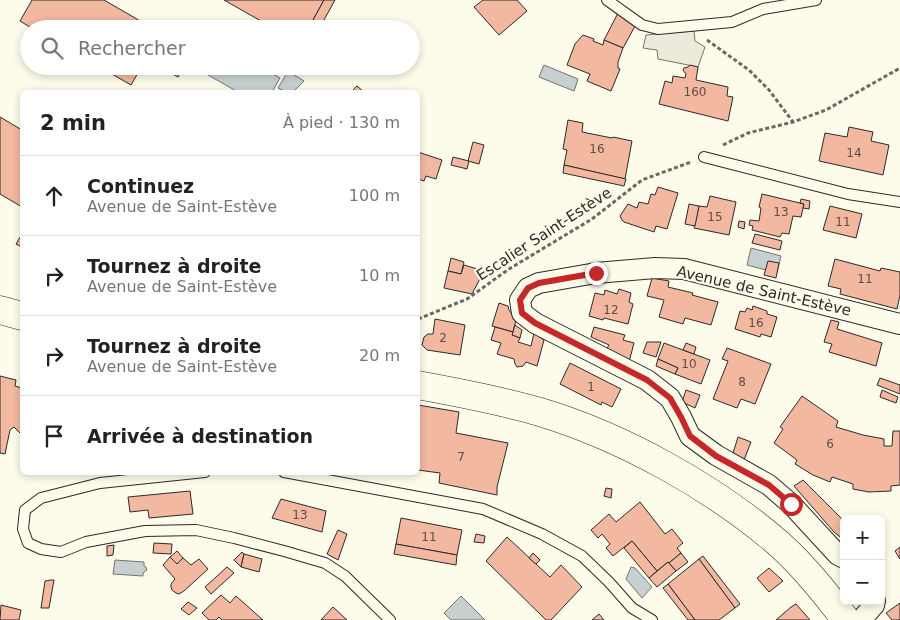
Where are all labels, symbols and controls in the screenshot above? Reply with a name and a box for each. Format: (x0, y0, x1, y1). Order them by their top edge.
search box (20, 20, 420, 75)
icon: search (38, 34, 66, 62)
text: Rechercher (78, 37, 186, 59)
house number: 160 (684, 85, 706, 99)
text: 2 min (40, 111, 106, 135)
text: À pied · 130 m (283, 113, 400, 132)
house number: 16 (589, 142, 605, 156)
house number: 14 (846, 146, 862, 160)
text: Continuez (87, 175, 194, 197)
icon: ahead (40, 182, 68, 210)
street label: Escalier Saint-Estève (473, 184, 615, 284)
text: 100 m (349, 186, 400, 205)
text: Avenue de Saint-Estève (87, 197, 277, 216)
house number: 13 (773, 205, 789, 219)
house number: 15 (707, 210, 723, 224)
house number: 11 (835, 215, 851, 229)
text: Tournez à droite (87, 255, 261, 277)
icon: right (40, 262, 68, 290)
route end (585, 262, 608, 285)
street label: Avenue de Saint-Estève (675, 262, 853, 320)
text: 10 m (359, 266, 400, 285)
house number: 11 (857, 272, 873, 286)
text: Avenue de Saint-Estève (87, 277, 277, 296)
house number: 12 (603, 303, 619, 317)
house number: 16 (748, 316, 764, 330)
house number: 2 (439, 331, 447, 345)
text: Tournez à droite (87, 335, 261, 357)
icon: right (40, 342, 68, 370)
text: 20 m (359, 346, 400, 365)
text: Avenue de Saint-Estève (87, 357, 277, 376)
house number: 10 (681, 357, 697, 371)
house number: 8 (738, 375, 746, 389)
house number: 1 (587, 380, 595, 394)
icon: arrive (40, 422, 68, 450)
text: Arrivée à destination (87, 425, 313, 447)
house number: 6 (826, 437, 834, 451)
house number: 7 (457, 450, 465, 464)
route start (780, 493, 803, 516)
house number: 13 (292, 508, 308, 522)
map controls (840, 515, 885, 605)
button: + (840, 515, 885, 560)
house number: 11 (421, 530, 437, 544)
button: − (840, 560, 885, 605)

